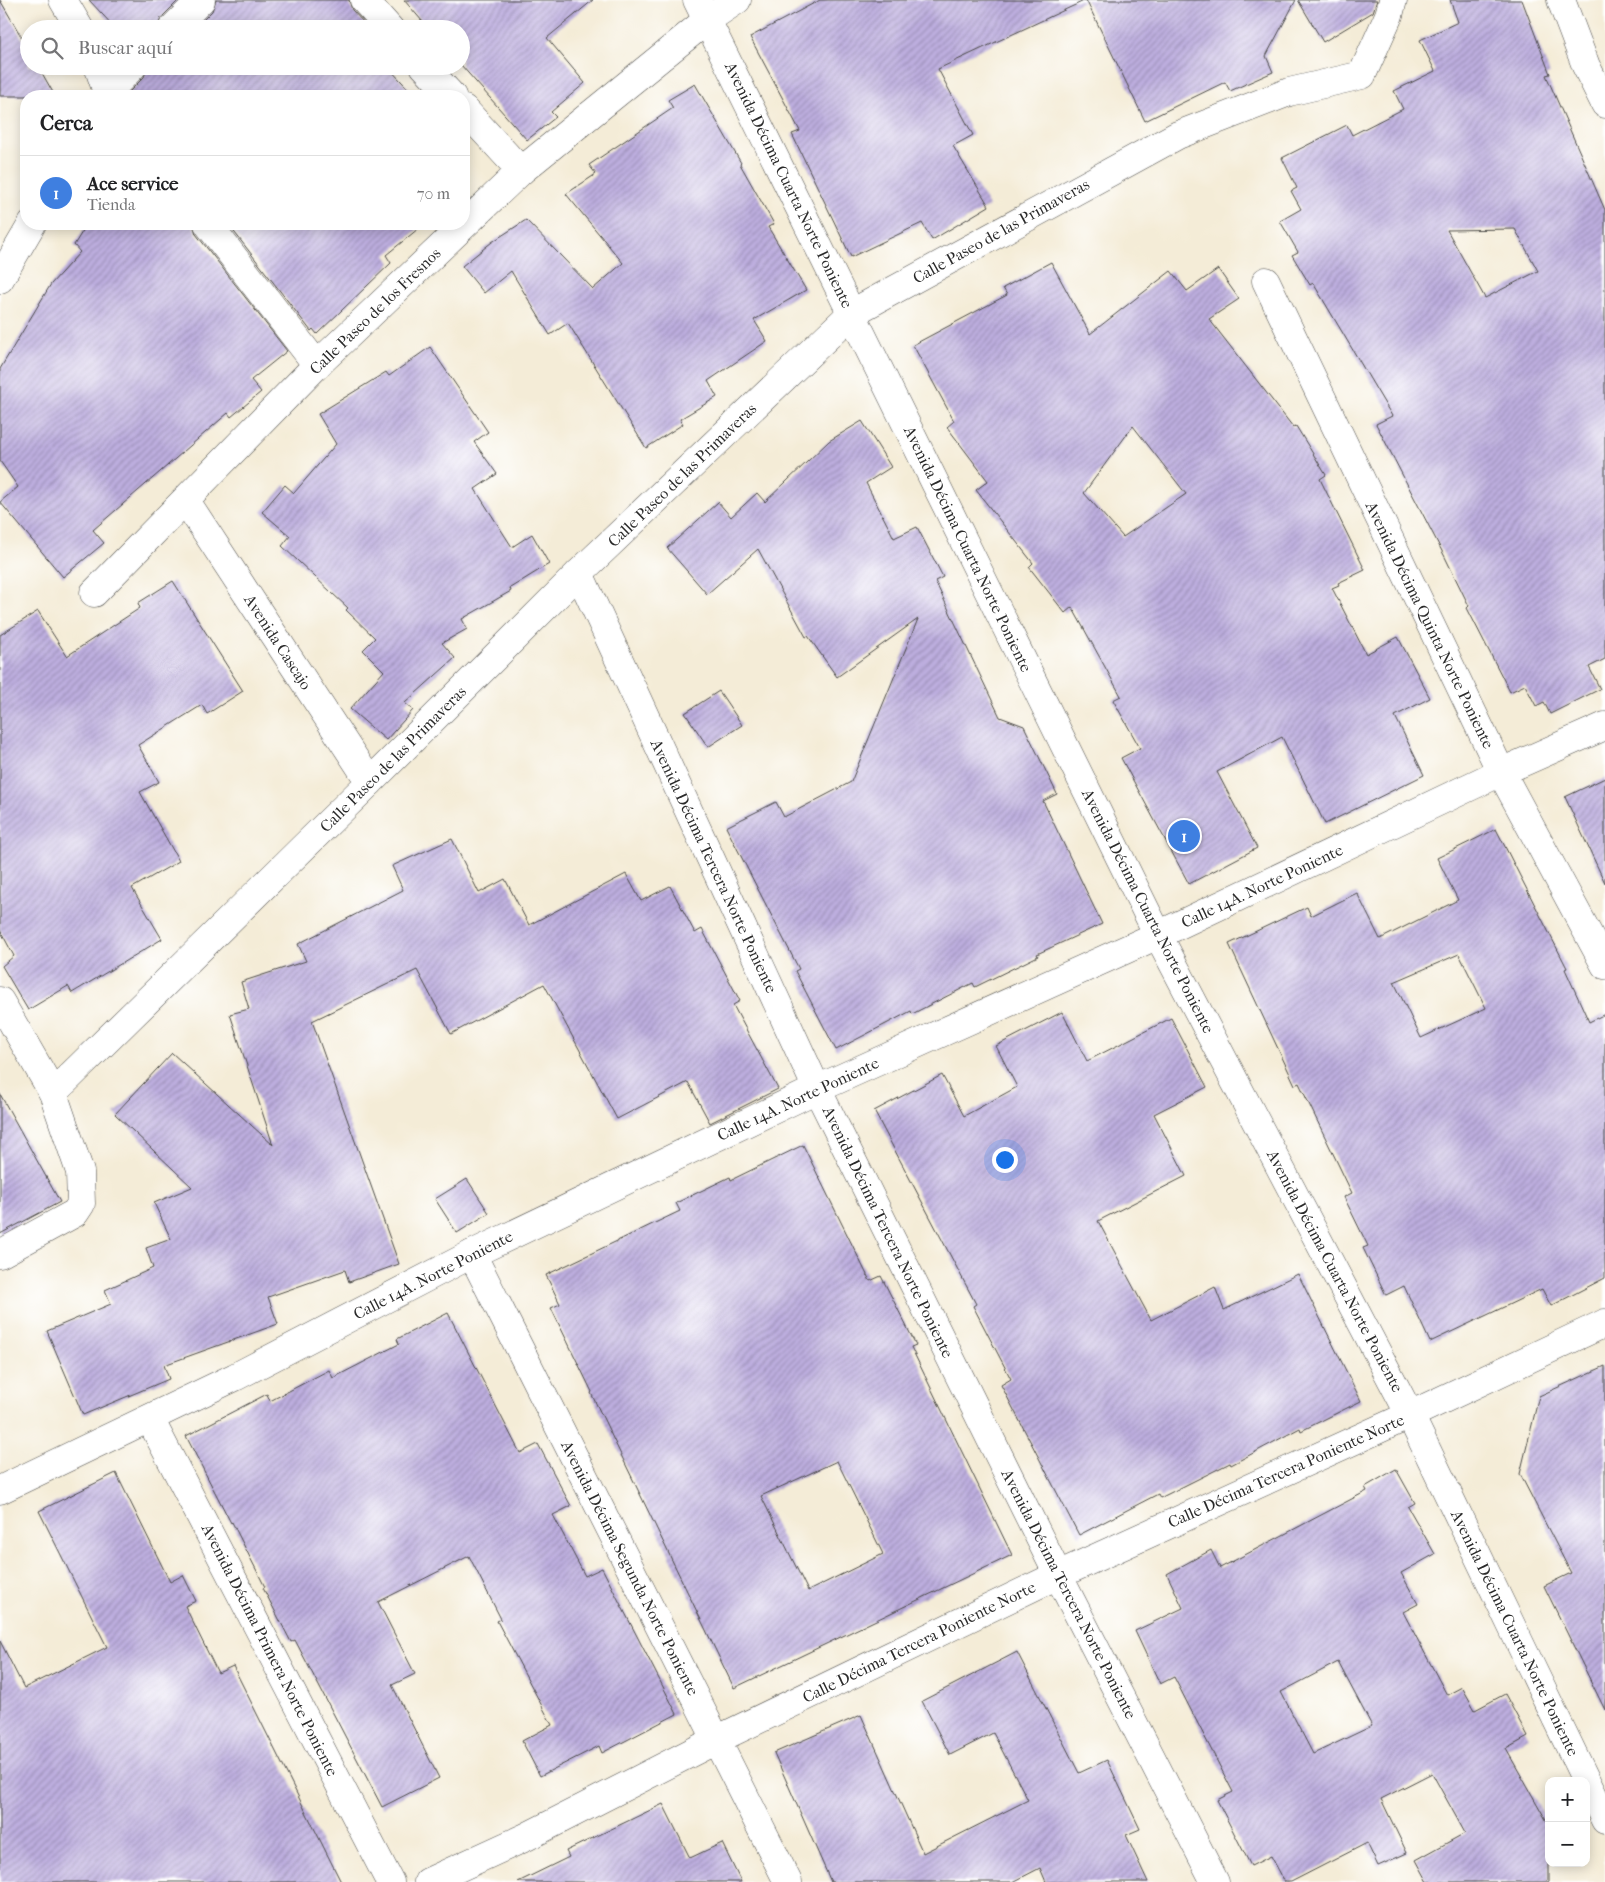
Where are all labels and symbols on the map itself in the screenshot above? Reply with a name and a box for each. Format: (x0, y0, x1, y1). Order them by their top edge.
street label: Avenida Décima Cuarta Norte Poniente (721, 58, 857, 311)
street label: Calle Paseo de las Primaveras (909, 174, 1093, 288)
street label: Calle Paseo de los Fresnos (306, 243, 444, 379)
street label: Calle Paseo de las Primaveras (604, 399, 760, 551)
street label: Avenida Décima Cuarta Norte Poniente (900, 422, 1036, 675)
street label: Avenida Décima Quinta Norte Poniente (1361, 497, 1498, 752)
street label: Avenida Cascajo (240, 590, 316, 693)
street label: Calle Paseo de las Primaveras (316, 682, 470, 836)
street label: Avenida Décima Tercera Norte Poniente (646, 735, 781, 996)
street label: Avenida Décima Cuarta Norte Poniente (1077, 785, 1218, 1036)
pin: 1 (1168, 817, 1200, 855)
street label: Calle 14A. Norte Poniente (1178, 840, 1346, 932)
street label: Calle 14A. Norte Poniente (714, 1053, 882, 1145)
street label: Avenida Décima Tercera Norte Poniente (818, 1102, 957, 1361)
street label: Avenida Décima Cuarta Norte Poniente (1262, 1146, 1407, 1395)
your location (992, 1147, 1018, 1173)
street label: Calle 14A. Norte Poniente (350, 1226, 516, 1323)
street label: Calle Décima Tercera Poniente Norte (1165, 1410, 1407, 1532)
street label: Avenida Décima Segunda Norte Poniente (557, 1436, 703, 1699)
street label: Avenida Décima Tercera Norte Poniente (997, 1465, 1141, 1722)
street label: Avenida Décima Cuarta Norte Poniente (1447, 1506, 1583, 1759)
street label: Avenida Décima Primera Norte Poniente (197, 1520, 342, 1779)
street label: Calle Décima Tercera Poniente Norte (799, 1577, 1039, 1707)

